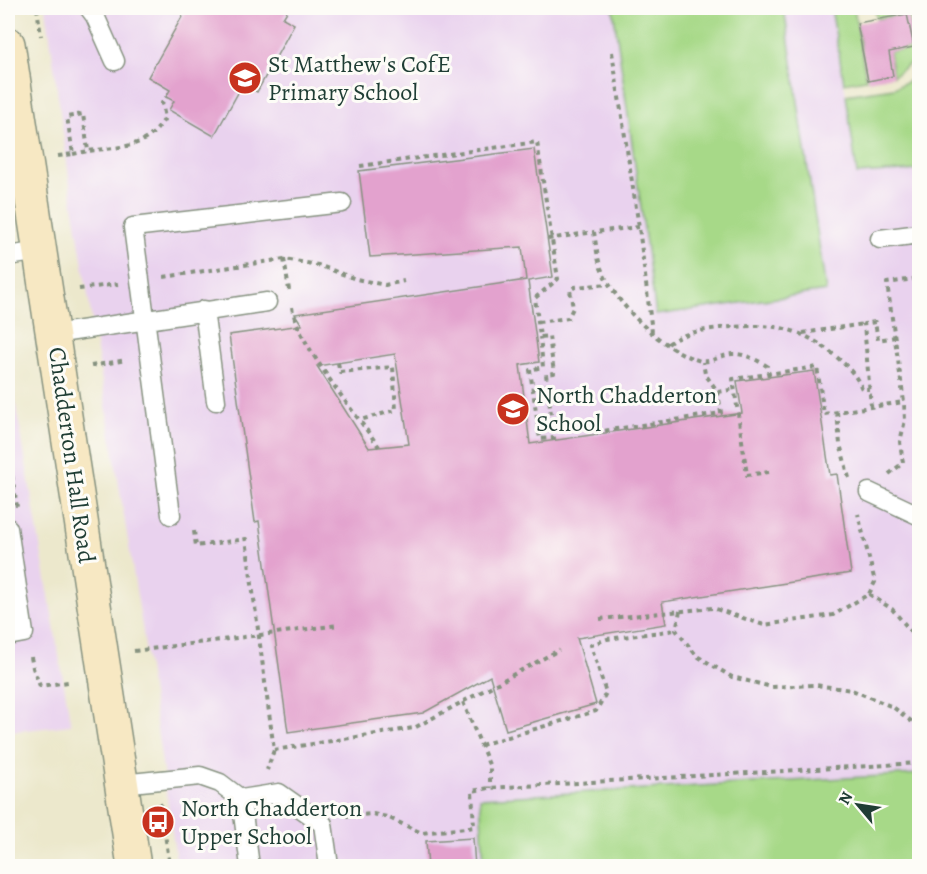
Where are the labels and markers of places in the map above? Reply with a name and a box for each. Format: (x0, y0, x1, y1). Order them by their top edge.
place label: St Matthew's CofE Primary School (268, 48, 451, 108)
school or university icon: St Matthew's CofE Primary School (227, 60, 263, 96)
place label: North Chadderton School (536, 379, 717, 439)
school or university icon: North Chadderton School (495, 391, 531, 427)
place label: North Chadderton Upper School (181, 792, 362, 852)
bus stop icon: North Chadderton Upper School (140, 804, 176, 840)

